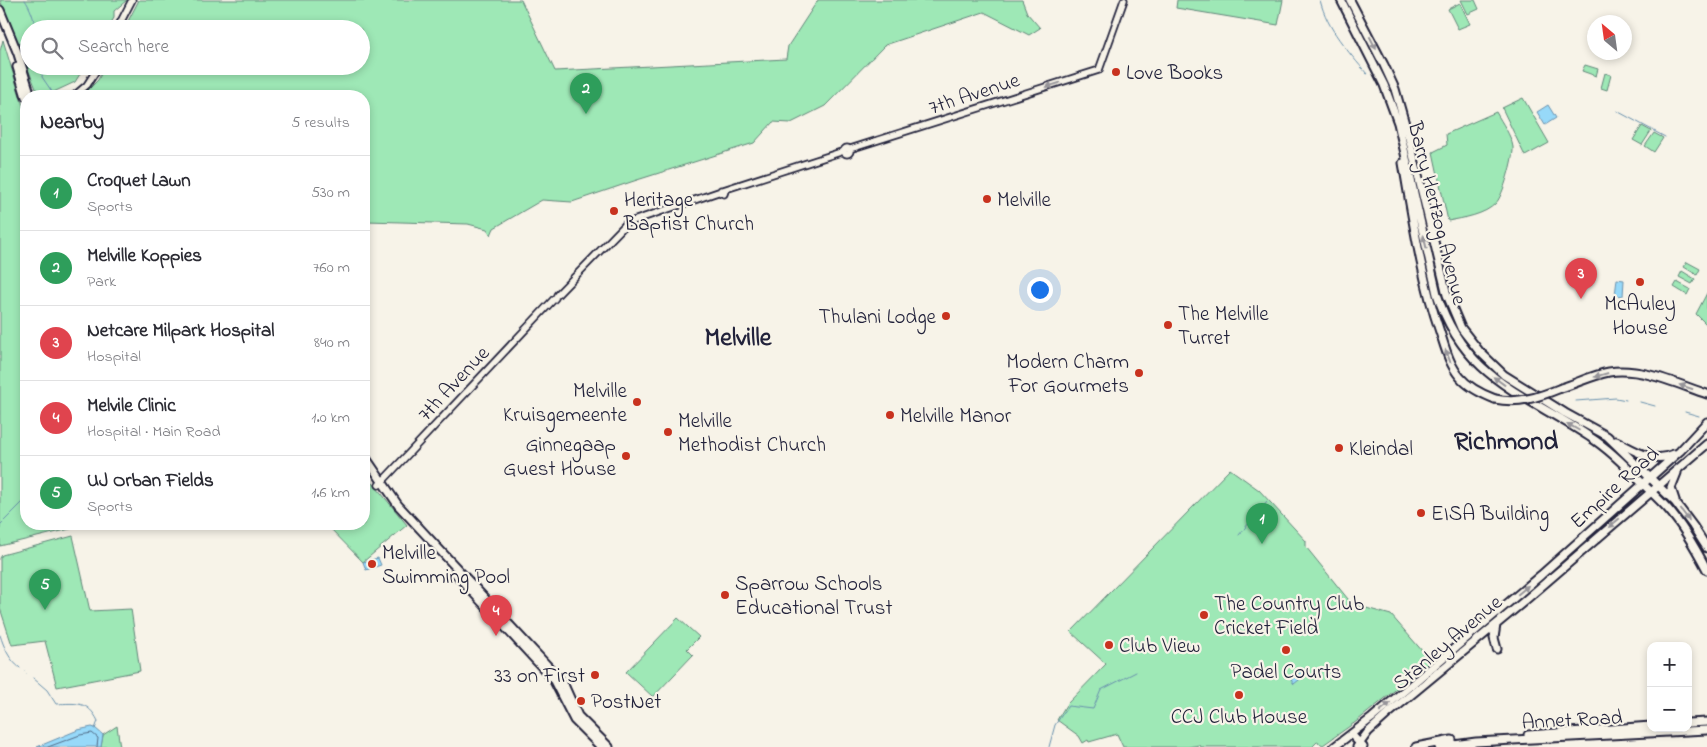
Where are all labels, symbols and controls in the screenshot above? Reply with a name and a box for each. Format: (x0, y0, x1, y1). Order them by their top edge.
north arrow (1587, 15, 1632, 60)
search box (20, 20, 370, 75)
icon: search (38, 34, 66, 62)
text: Search here (78, 34, 169, 61)
one-way arrow (1369, 36, 1377, 50)
place label: Love Books (1126, 59, 1223, 89)
street label: 7th Avenue (925, 66, 1024, 124)
marker: Love Books (1110, 66, 1122, 78)
pin: 2 (570, 73, 602, 114)
one-way arrow (1045, 81, 1060, 89)
text: Nearby (40, 108, 104, 138)
text: 5 results (291, 111, 350, 135)
street label: Barry Hertzog Avenue (1397, 118, 1473, 309)
text: Croquet Lawn (87, 168, 191, 195)
text: 1 (53, 181, 59, 205)
text: 530 m (311, 181, 350, 205)
place label: Heritage Baptist Church (623, 186, 754, 240)
place label: Melville (997, 186, 1052, 216)
marker: Melville (981, 193, 993, 205)
text: Sports (87, 195, 133, 219)
marker: Heritage Baptist Church (608, 205, 620, 217)
one-way arrow (1421, 235, 1429, 250)
text: Melville Koppies (87, 243, 202, 270)
text: 2 (52, 256, 60, 280)
text: 760 m (313, 256, 350, 280)
pin: 3 (1565, 258, 1597, 299)
text: Park (87, 270, 116, 294)
marker: McAuley House (1634, 276, 1646, 288)
your location (1027, 277, 1053, 303)
place label: McAuley House (1604, 290, 1676, 344)
place label: The Melville Turret (1178, 300, 1269, 354)
place label: Thulani Lodge (818, 303, 937, 335)
marker: Thulani Lodge (940, 310, 952, 322)
text: Netcare Milpark Hospital (87, 318, 274, 345)
marker: The Melville Turret (1162, 319, 1174, 331)
district label: Melville (705, 320, 773, 358)
text: 3 (53, 331, 59, 355)
text: 840 m (314, 331, 350, 355)
street label: 7th Avenue (412, 339, 498, 429)
text: Hospital (87, 345, 141, 369)
place label: Modern Charm For Gourmets (1006, 348, 1129, 402)
one-way arrow (1444, 349, 1452, 363)
marker: Modern Charm For Gourmets (1133, 367, 1145, 379)
one-way arrow (1593, 371, 1608, 379)
one-way arrow (1493, 376, 1506, 387)
place label: Melville Kruisgemeente (503, 377, 628, 433)
one-way arrow (1678, 383, 1693, 391)
text: Melvile Clinic (87, 393, 176, 420)
marker: Melville Kruisgemeente (631, 396, 643, 408)
place label: Melville Manor (900, 402, 1012, 432)
text: 4 (53, 406, 59, 430)
text: 1.0 km (311, 406, 350, 430)
place label: Melville Methodist Church (678, 407, 826, 461)
marker: Melville Manor (884, 409, 896, 421)
text: Hospital · Main Road (87, 420, 220, 444)
one-way arrow (1566, 423, 1581, 431)
district label: Richmond (1454, 424, 1558, 462)
marker: Melville Methodist Church (662, 426, 674, 438)
place label: Ginnegaap Guest House (503, 431, 617, 485)
place label: Kleindal (1349, 435, 1413, 465)
street label: Empire Road (1564, 440, 1667, 537)
marker: Kleindal (1333, 442, 1345, 454)
marker: Ginnegaap Guest House (620, 450, 632, 462)
text: UJ Orban Fields (87, 468, 214, 495)
text: 5 (51, 481, 61, 505)
text: 1.6 km (311, 481, 350, 505)
text: Sports (87, 495, 133, 519)
place label: EISA Building (1431, 500, 1549, 532)
pin: 1 (1246, 503, 1278, 544)
marker: EISA Building (1415, 507, 1427, 519)
one-way arrow (1680, 508, 1691, 521)
one-way arrow (1608, 518, 1621, 529)
place label: Melville Swimming Pool (382, 539, 510, 595)
marker: Melville Swimming Pool (366, 558, 378, 570)
pin: 5 (29, 569, 61, 610)
place label: Sparrow Schools Educational Trust (735, 570, 893, 624)
one-way arrow (1517, 584, 1529, 596)
street label: Stanley Avenue (1387, 588, 1511, 700)
marker: Sparrow Schools Educational Trust (719, 589, 731, 601)
place label: The Country Club Cricket Field (1214, 590, 1364, 644)
pin: 4 (480, 595, 512, 636)
marker: The Country Club Cricket Field (1198, 609, 1210, 621)
place label: Club View (1119, 632, 1200, 662)
marker: Club View (1103, 639, 1115, 651)
map controls (1647, 642, 1692, 732)
button: + (1647, 642, 1692, 687)
marker: Padel Courts (1280, 644, 1292, 656)
place label: Padel Courts (1231, 658, 1341, 688)
place label: 33 on First (494, 662, 585, 692)
marker: 33 on First (589, 669, 601, 681)
button: − (1647, 687, 1692, 732)
place label: PostNet (591, 688, 661, 718)
marker: CCJ Club House (1233, 689, 1245, 701)
marker: PostNet (575, 695, 587, 707)
one-way arrow (1378, 701, 1391, 712)
place label: CCJ Club House (1171, 703, 1308, 733)
street label: Annet Road (1521, 703, 1624, 739)

